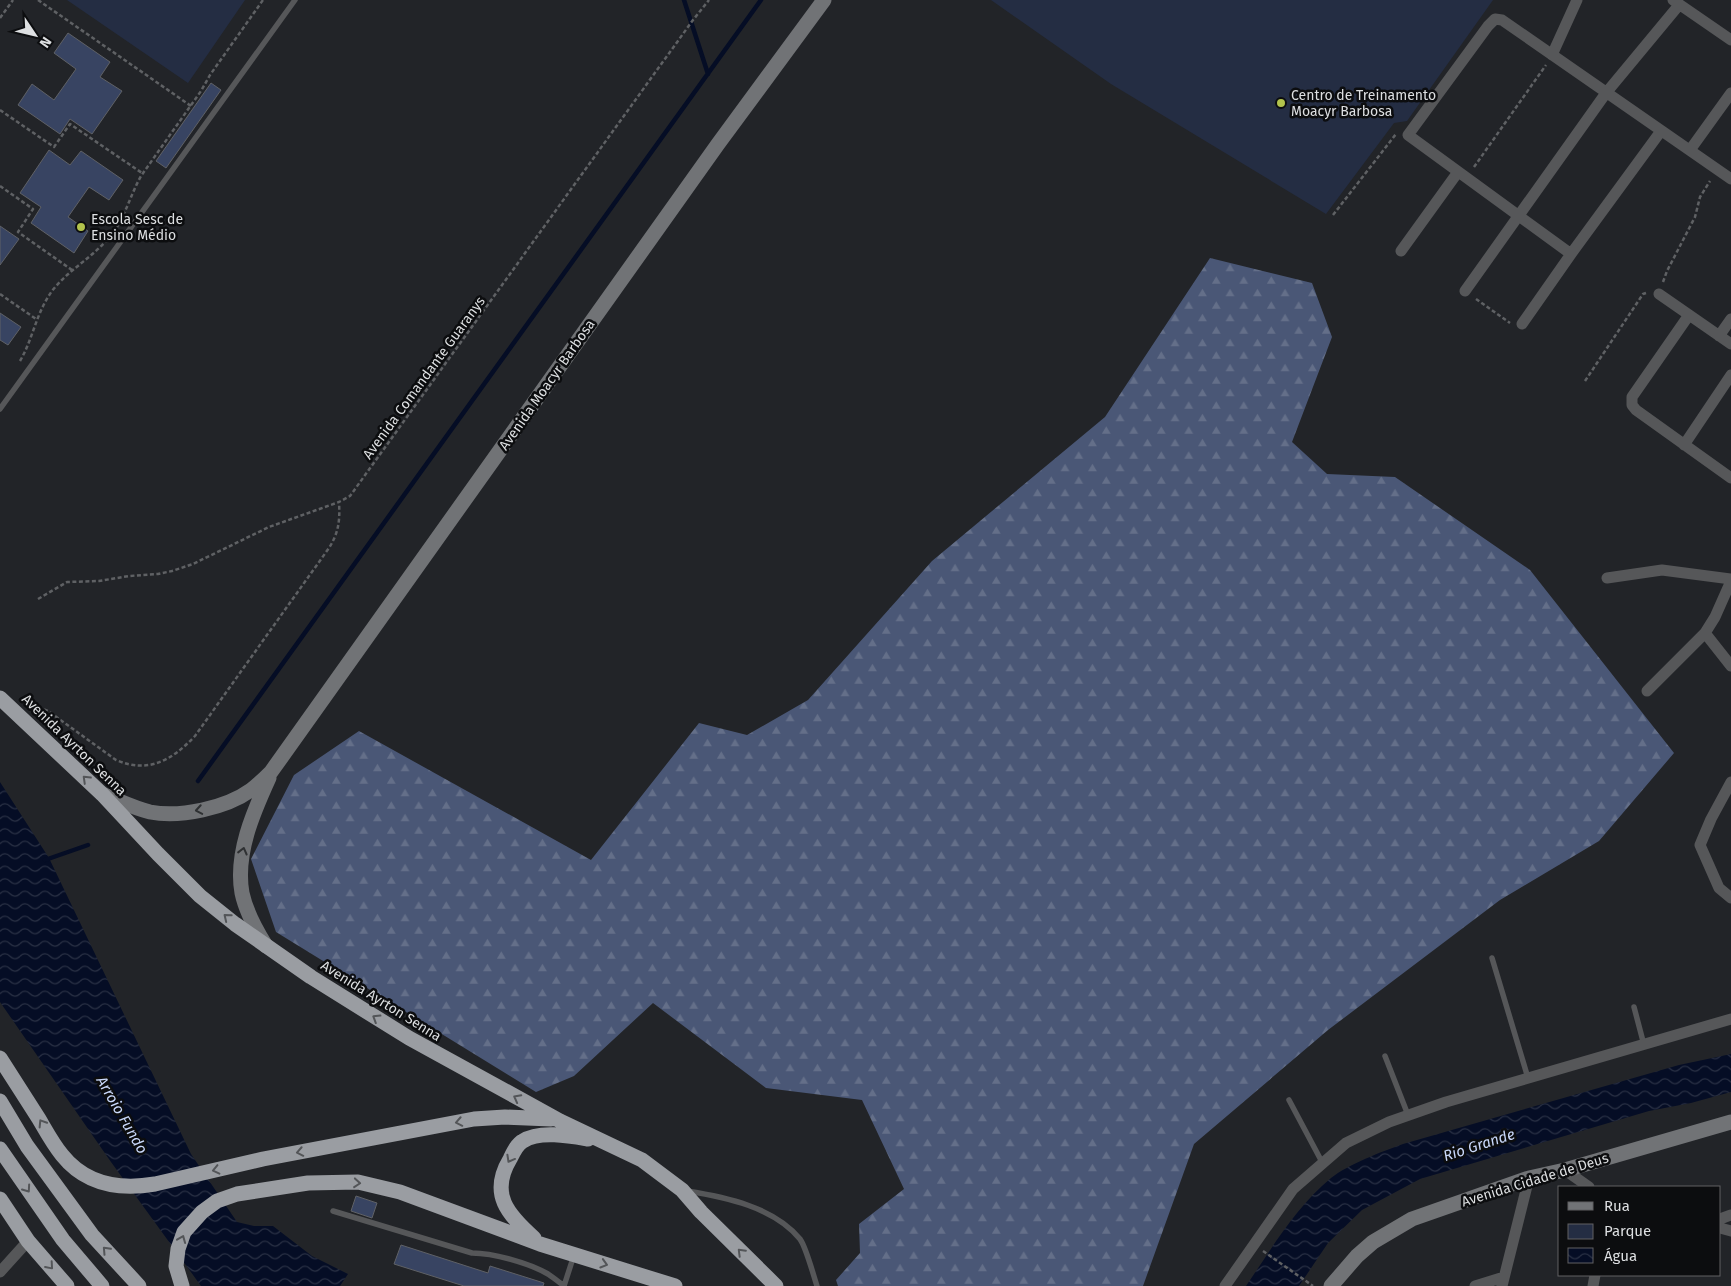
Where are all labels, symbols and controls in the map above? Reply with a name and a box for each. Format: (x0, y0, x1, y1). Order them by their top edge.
north arrow (10, 10, 60, 60)
text: N (36, 33, 55, 51)
place label: Centro de Treinamento Moacyr Barbosa (1291, 87, 1436, 120)
marker: Centro de Treinamento Moacyr Barbosa (1275, 97, 1287, 109)
place label: Escola Sesc de Ensino Médio (91, 211, 183, 244)
marker: Escola Sesc de Ensino Médio (75, 221, 87, 233)
street label: Avenida Comandante Guaranys (359, 293, 489, 463)
street label: Avenida Moacyr Barbosa (495, 316, 599, 454)
street label: Avenida Ayrton Senna (18, 691, 130, 799)
one-way arrow (83, 776, 92, 785)
one-way arrow (194, 804, 203, 815)
one-way arrow (237, 846, 248, 855)
one-way arrow (223, 914, 233, 923)
street label: Avenida Ayrton Senna (318, 957, 444, 1045)
one-way arrow (372, 1015, 381, 1024)
water label: Arroio Fundo (92, 1072, 151, 1157)
one-way arrow (513, 1094, 522, 1104)
one-way arrow (455, 1117, 464, 1127)
one-way arrow (38, 1120, 48, 1129)
water label: Rio Grande (1441, 1125, 1517, 1165)
one-way arrow (295, 1146, 304, 1157)
street label: Avenida Cidade de Deus (1459, 1149, 1611, 1210)
one-way arrow (506, 1154, 516, 1163)
one-way arrow (211, 1164, 220, 1175)
one-way arrow (353, 1178, 361, 1189)
one-way arrow (21, 1184, 30, 1193)
legend (1558, 1186, 1721, 1276)
text: Rua (1604, 1197, 1630, 1215)
text: Parque (1604, 1222, 1651, 1240)
one-way arrow (176, 1235, 186, 1244)
one-way arrow (103, 1247, 112, 1256)
text: Água (1604, 1247, 1637, 1265)
one-way arrow (738, 1248, 747, 1257)
one-way arrow (599, 1258, 607, 1268)
one-way arrow (44, 1260, 52, 1269)

